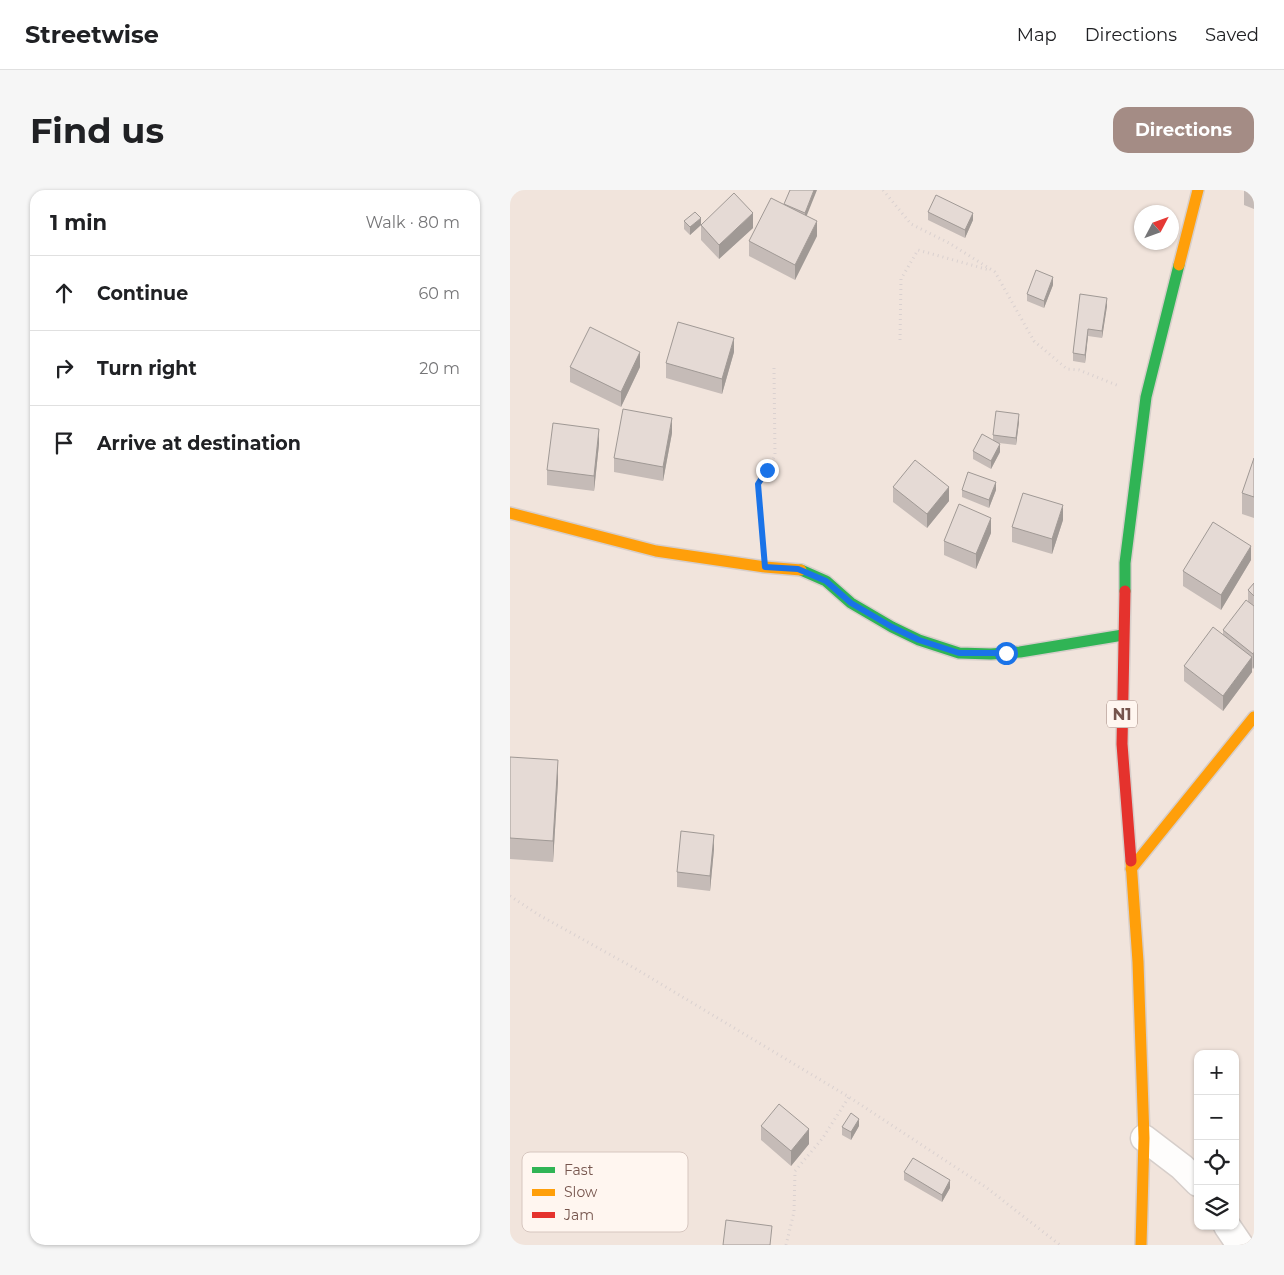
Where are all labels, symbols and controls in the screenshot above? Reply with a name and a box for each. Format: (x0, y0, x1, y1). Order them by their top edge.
text: Streetwise (25, 20, 159, 49)
text: Map (1017, 24, 1057, 46)
text: Directions (1085, 24, 1177, 46)
text: Saved (1205, 24, 1259, 46)
button: Directions (1113, 107, 1254, 153)
text: Find us (30, 109, 164, 152)
north arrow (1134, 205, 1179, 250)
text: 1 min (50, 210, 107, 235)
text: Walk · 80 m (365, 213, 460, 232)
icon: ahead (50, 279, 78, 307)
text: Continue (97, 282, 188, 305)
text: 60 m (418, 284, 460, 303)
icon: right (50, 354, 78, 382)
text: Turn right (97, 357, 197, 380)
text: 20 m (419, 359, 460, 378)
icon: arrive (50, 429, 78, 457)
text: Arrive at destination (97, 432, 301, 455)
route end (756, 459, 779, 482)
route start (995, 642, 1018, 665)
road number: N1 (1107, 700, 1137, 728)
map controls (1194, 1050, 1239, 1230)
button: + (1194, 1050, 1239, 1095)
button: − (1194, 1095, 1239, 1140)
button: locate (1194, 1140, 1239, 1185)
legend (522, 1152, 688, 1232)
text: Fast (564, 1161, 594, 1179)
text: Slow (564, 1183, 598, 1201)
button: layers (1194, 1185, 1239, 1230)
text: Jam (563, 1206, 594, 1224)

